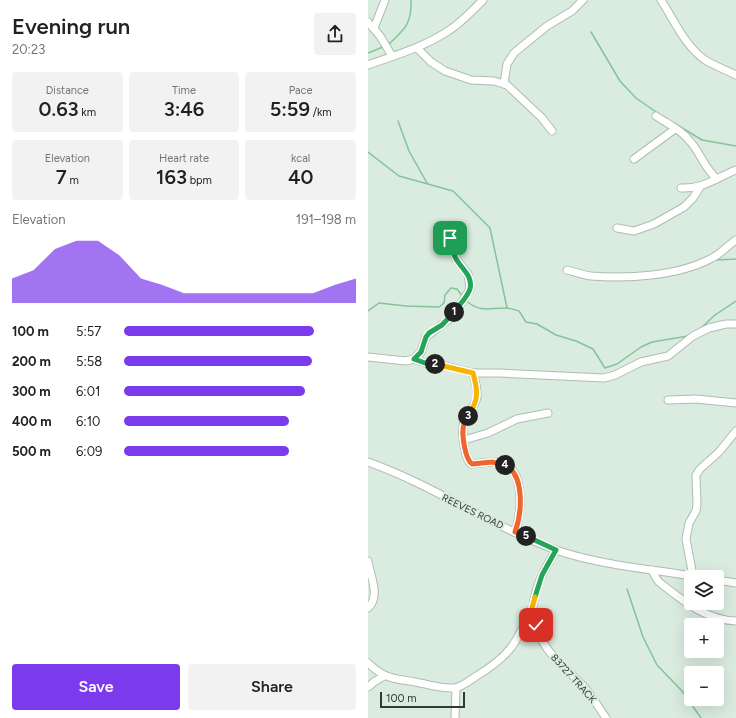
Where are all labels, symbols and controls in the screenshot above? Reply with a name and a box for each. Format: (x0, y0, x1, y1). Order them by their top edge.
text: Evening run (12, 13, 130, 40)
button: share (314, 13, 356, 55)
text: 20:23 (12, 42, 45, 57)
text: Distance (46, 84, 89, 97)
text: Time (172, 84, 196, 97)
text: Pace (289, 84, 313, 97)
text: 0.63 (39, 97, 79, 121)
text: 3:46 (164, 97, 204, 121)
text: 5:59 (270, 97, 310, 121)
text: km (79, 106, 96, 119)
text: /km (310, 106, 332, 119)
text: Elevation (45, 152, 90, 165)
text: Heart rate (159, 152, 209, 165)
text: kcal (291, 152, 310, 165)
text: 7 (56, 165, 67, 189)
text: 163 (156, 165, 187, 189)
text: 40 (288, 165, 313, 189)
text: m (67, 174, 79, 187)
text: bpm (187, 174, 212, 187)
text: Elevation (12, 212, 65, 227)
text: 191–198 m (296, 212, 356, 227)
pin (433, 221, 467, 255)
icon: arrive (439, 227, 461, 249)
pin: 1 (444, 302, 464, 322)
text: 1 (452, 305, 456, 318)
text: 100 m (12, 324, 49, 339)
text: 5:57 (76, 324, 101, 339)
text: 200 m (12, 354, 51, 369)
text: 5:58 (76, 354, 102, 369)
pin: 2 (425, 354, 445, 374)
text: 2 (432, 357, 438, 370)
text: 300 m (12, 384, 51, 399)
text: 6:01 (76, 384, 100, 399)
pin: 3 (458, 406, 478, 426)
text: 3 (465, 409, 471, 422)
text: 400 m (12, 414, 52, 429)
text: 6:10 (76, 414, 100, 429)
text: 500 m (12, 444, 51, 459)
text: 6:09 (76, 444, 102, 459)
pin: 4 (495, 455, 515, 475)
text: 4 (502, 458, 508, 471)
street label: REEVES ROAD (440, 491, 506, 532)
pin: 5 (516, 526, 536, 546)
text: 5 (523, 529, 529, 542)
map controls (684, 570, 724, 706)
button: layers (684, 570, 724, 610)
pin (519, 608, 553, 642)
icon: check (525, 614, 547, 636)
button: + (684, 618, 724, 658)
street label: 83727 TRACK (548, 651, 600, 706)
button: Save (12, 664, 180, 710)
button: Share (188, 664, 356, 710)
button: − (684, 666, 724, 706)
scale bar (380, 690, 465, 709)
text: 100 m (386, 692, 417, 705)

